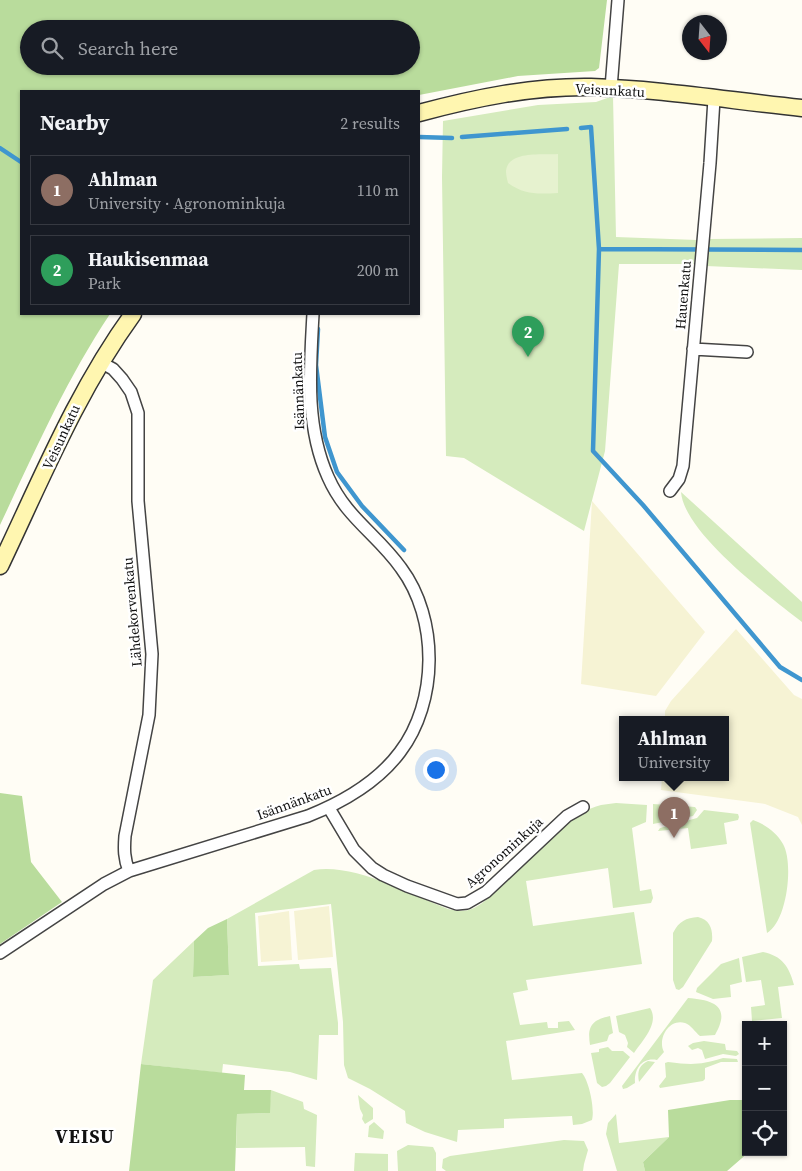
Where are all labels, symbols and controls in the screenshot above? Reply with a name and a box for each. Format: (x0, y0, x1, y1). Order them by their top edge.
north arrow (682, 15, 727, 60)
search box (20, 20, 420, 75)
icon: search (38, 34, 66, 62)
text: Search here (78, 35, 178, 61)
street label: Veisunkatu (575, 78, 645, 102)
text: Nearby (40, 108, 110, 137)
text: 2 results (340, 112, 400, 134)
text: Ahlman (88, 166, 158, 192)
text: 1 (53, 179, 61, 201)
text: 110 m (357, 179, 399, 201)
text: University · Agronominkuja (88, 192, 286, 214)
text: Haukisenmaa (88, 246, 208, 272)
text: 2 (53, 259, 61, 281)
text: 200 m (357, 259, 399, 281)
street label: Hauenkatu (670, 260, 696, 330)
text: Park (88, 272, 121, 294)
pin: 2 (512, 316, 544, 357)
street label: Isännänkatu (287, 352, 309, 430)
street label: Veisunkatu (37, 401, 85, 473)
street label: Lähdekorvenkatu (117, 556, 147, 668)
popup (619, 716, 729, 781)
text: Ahlman (637, 725, 707, 751)
text: University (637, 751, 711, 773)
your location (423, 757, 449, 783)
street label: Isännänkatu (254, 779, 334, 825)
pin: 1 (658, 797, 690, 838)
street label: Agronominkuja (461, 811, 548, 892)
map controls (742, 1021, 787, 1156)
button: + (742, 1021, 787, 1066)
button: − (742, 1066, 787, 1111)
button: locate (742, 1111, 787, 1156)
district label: VEISU (55, 1123, 115, 1149)

